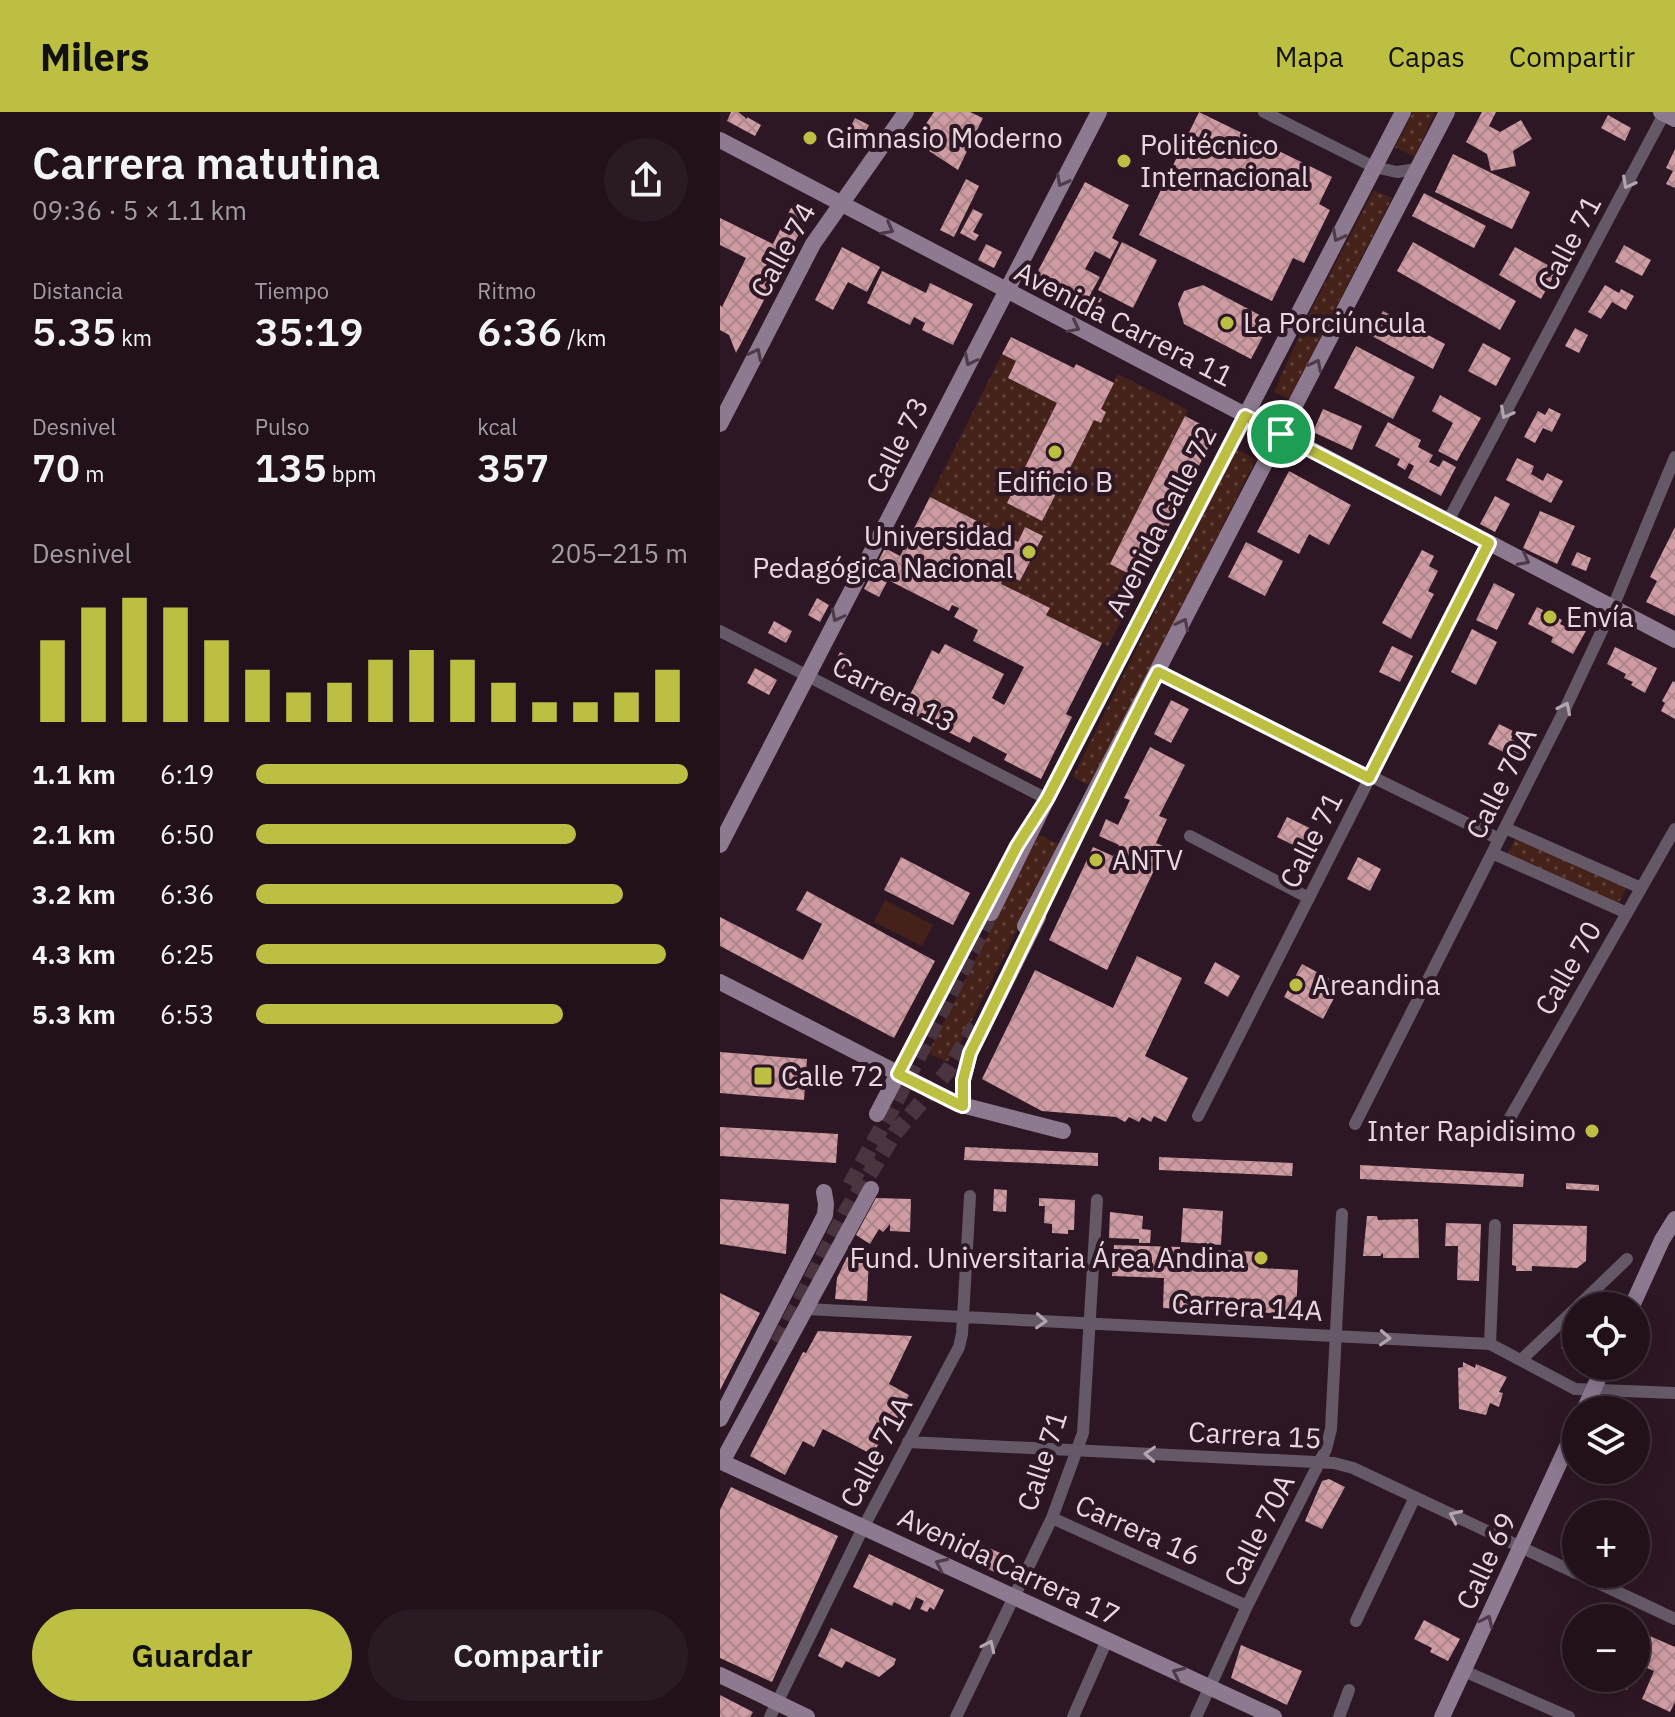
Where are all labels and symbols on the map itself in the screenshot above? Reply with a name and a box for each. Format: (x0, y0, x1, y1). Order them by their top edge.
place label: Gimnasio Moderno (826, 119, 1063, 156)
place label: Politécnico Internacional (1140, 126, 1309, 195)
marker: Gimnasio Moderno (801, 129, 819, 147)
marker: Politécnico Internacional (1115, 152, 1133, 170)
one-way arrow (1057, 173, 1072, 187)
one-way arrow (1623, 174, 1638, 189)
street label: Calle 71 (1528, 189, 1609, 297)
street label: Calle 74 (741, 196, 824, 304)
one-way arrow (880, 219, 894, 234)
one-way arrow (1332, 228, 1348, 243)
street label: Avenida Carrera 11 (1009, 252, 1240, 395)
place label: La Porciúncula (1243, 304, 1426, 341)
marker: La Porciúncula (1218, 314, 1236, 332)
one-way arrow (1066, 317, 1080, 332)
one-way arrow (746, 348, 761, 363)
one-way arrow (964, 352, 979, 367)
one-way arrow (1307, 358, 1322, 373)
street label: Calle 73 (857, 390, 936, 499)
pin (1247, 400, 1315, 468)
one-way arrow (1501, 404, 1516, 419)
street label: Avenida Calle 72 (1096, 419, 1225, 623)
marker: Edificio B (1046, 443, 1064, 461)
place label: Edificio B (997, 463, 1113, 500)
place label: Universidad Pedagógica Nacional (752, 517, 1013, 586)
marker: Universidad Pedagógica Nacional (1020, 543, 1038, 561)
one-way arrow (1515, 551, 1530, 566)
place label: Envía (1566, 598, 1634, 635)
one-way arrow (832, 608, 847, 623)
marker: Envía (1541, 608, 1559, 626)
one-way arrow (1173, 617, 1189, 632)
street label: Carrera 13 (826, 647, 962, 740)
one-way arrow (1555, 702, 1571, 717)
street label: Calle 70A (1457, 720, 1545, 845)
street label: Calle 71 (1271, 785, 1350, 894)
place label: ANTV (1112, 841, 1183, 878)
marker: ANTV (1087, 851, 1105, 869)
street label: Calle 70 (1526, 914, 1609, 1022)
place label: Areandina (1312, 966, 1440, 1003)
marker: Areandina (1287, 976, 1305, 994)
place label: Calle 72 (781, 1057, 884, 1094)
marker: Calle 72 (752, 1065, 774, 1087)
place label: Inter Rapidisimo (1367, 1112, 1576, 1149)
marker: Inter Rapidisimo (1583, 1122, 1601, 1140)
place label: Fund. Universitaria Área Andina (849, 1239, 1245, 1276)
marker: Fund. Universitaria Área Andina (1252, 1249, 1270, 1267)
street label: Carrera 14A (1170, 1284, 1324, 1329)
one-way arrow (1035, 1312, 1048, 1329)
one-way arrow (1379, 1330, 1391, 1347)
street label: Calle 71A (831, 1390, 920, 1514)
street label: Calle 71 (1008, 1406, 1075, 1516)
street label: Carrera 15 (1187, 1413, 1323, 1456)
one-way arrow (1143, 1445, 1156, 1462)
street label: Calle 70A (1215, 1467, 1303, 1592)
street label: Carrera 16 (1070, 1486, 1207, 1574)
street label: Avenida Carrera 17 (892, 1498, 1126, 1633)
street label: Calle 69 (1447, 1506, 1524, 1615)
one-way arrow (1448, 1510, 1463, 1526)
one-way arrow (935, 1557, 950, 1573)
one-way arrow (1477, 1614, 1493, 1629)
one-way arrow (979, 1640, 995, 1655)
one-way arrow (1171, 1666, 1186, 1682)

